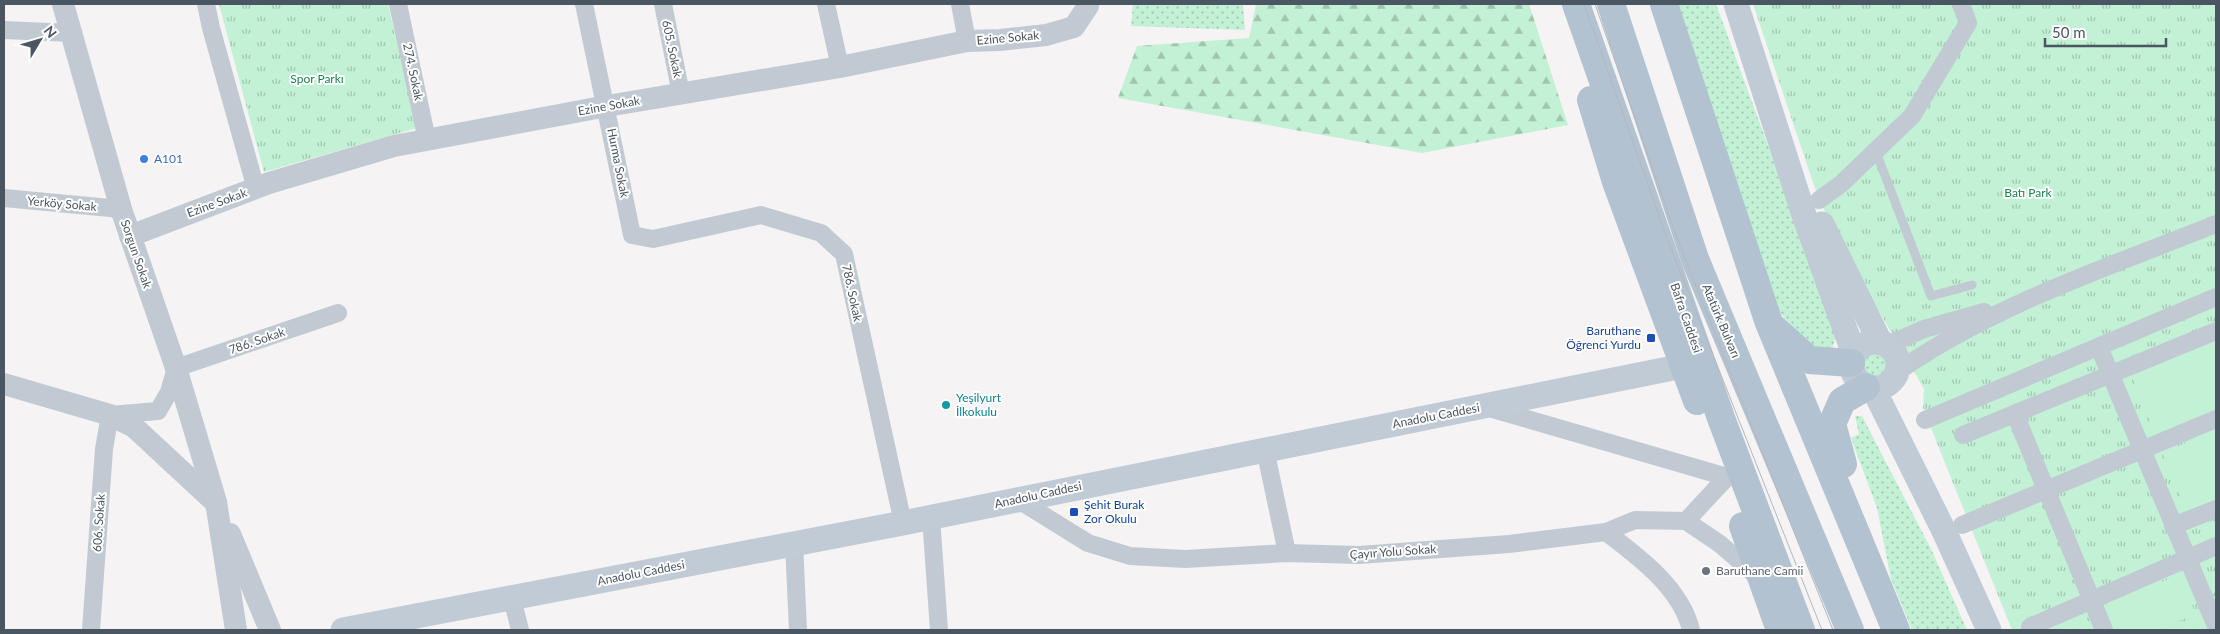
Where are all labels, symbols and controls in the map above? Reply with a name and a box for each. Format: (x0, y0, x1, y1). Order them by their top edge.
north arrow (15, 15, 65, 65)
scale bar (2045, 15, 2166, 47)
street label: 605. Sokak (659, 19, 686, 80)
text: N (41, 22, 61, 41)
text: 50 m (2052, 23, 2086, 41)
street label: Ezine Sokak (976, 27, 1041, 48)
street label: 274. Sokak (400, 42, 427, 103)
park label: Spor Parkı (290, 71, 344, 86)
street label: Ezine Sokak (577, 93, 642, 118)
street label: Hurma Sokak (604, 127, 633, 200)
place label: A101 (154, 151, 183, 166)
marker: A101 (138, 153, 150, 165)
street label: Ezine Sokak (185, 184, 250, 220)
park label: Batı Park (2004, 185, 2053, 200)
street label: Yerköy Sokak (27, 193, 98, 214)
street label: Sorgun Sokak (118, 218, 156, 291)
street label: 786. Sokak (839, 263, 866, 324)
street label: Bafra Caddesi (1668, 281, 1705, 355)
street label: Atatürk Bulvarı (1699, 282, 1744, 360)
place label: Baruthane Öğrenci Yurdu (1566, 323, 1641, 352)
street label: 786. Sokak (227, 324, 288, 357)
marker: Baruthane Öğrenci Yurdu (1645, 332, 1657, 344)
place label: Yeşilyurt İlkokulu (956, 390, 1002, 419)
marker: Yeşilyurt İlkokulu (940, 399, 952, 411)
street label: Anadolu Caddesi (1391, 400, 1481, 431)
street label: Anadolu Caddesi (993, 478, 1083, 511)
street label: 606. Sokak (89, 493, 108, 553)
place label: Şehit Burak Zor Okulu (1084, 497, 1145, 526)
marker: Şehit Burak Zor Okulu (1068, 506, 1080, 518)
street label: Çayır Yolu Sokak (1349, 541, 1438, 562)
street label: Anadolu Caddesi (596, 557, 686, 588)
place label: Baruthane Camii (1716, 563, 1803, 578)
marker: Baruthane Camii (1700, 565, 1712, 577)

